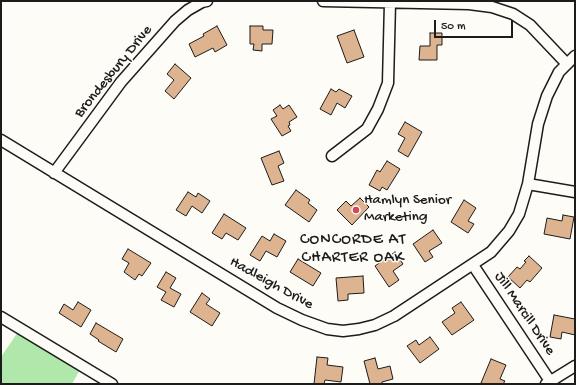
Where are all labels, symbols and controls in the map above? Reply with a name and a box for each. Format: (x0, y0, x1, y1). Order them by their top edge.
scale bar (436, 12, 515, 38)
text: 50 m (441, 20, 466, 34)
street label: Brondesbury Drive (71, 22, 157, 122)
place label: Hamlyn Senior Marketing (364, 192, 451, 227)
marker: Hamlyn Senior Marketing (351, 205, 361, 215)
district label: CONCORDE AT CHARTER OAK (300, 231, 406, 269)
street label: Hadleigh Drive (226, 254, 316, 314)
street label: Jill Marcill Drive (490, 269, 558, 359)

